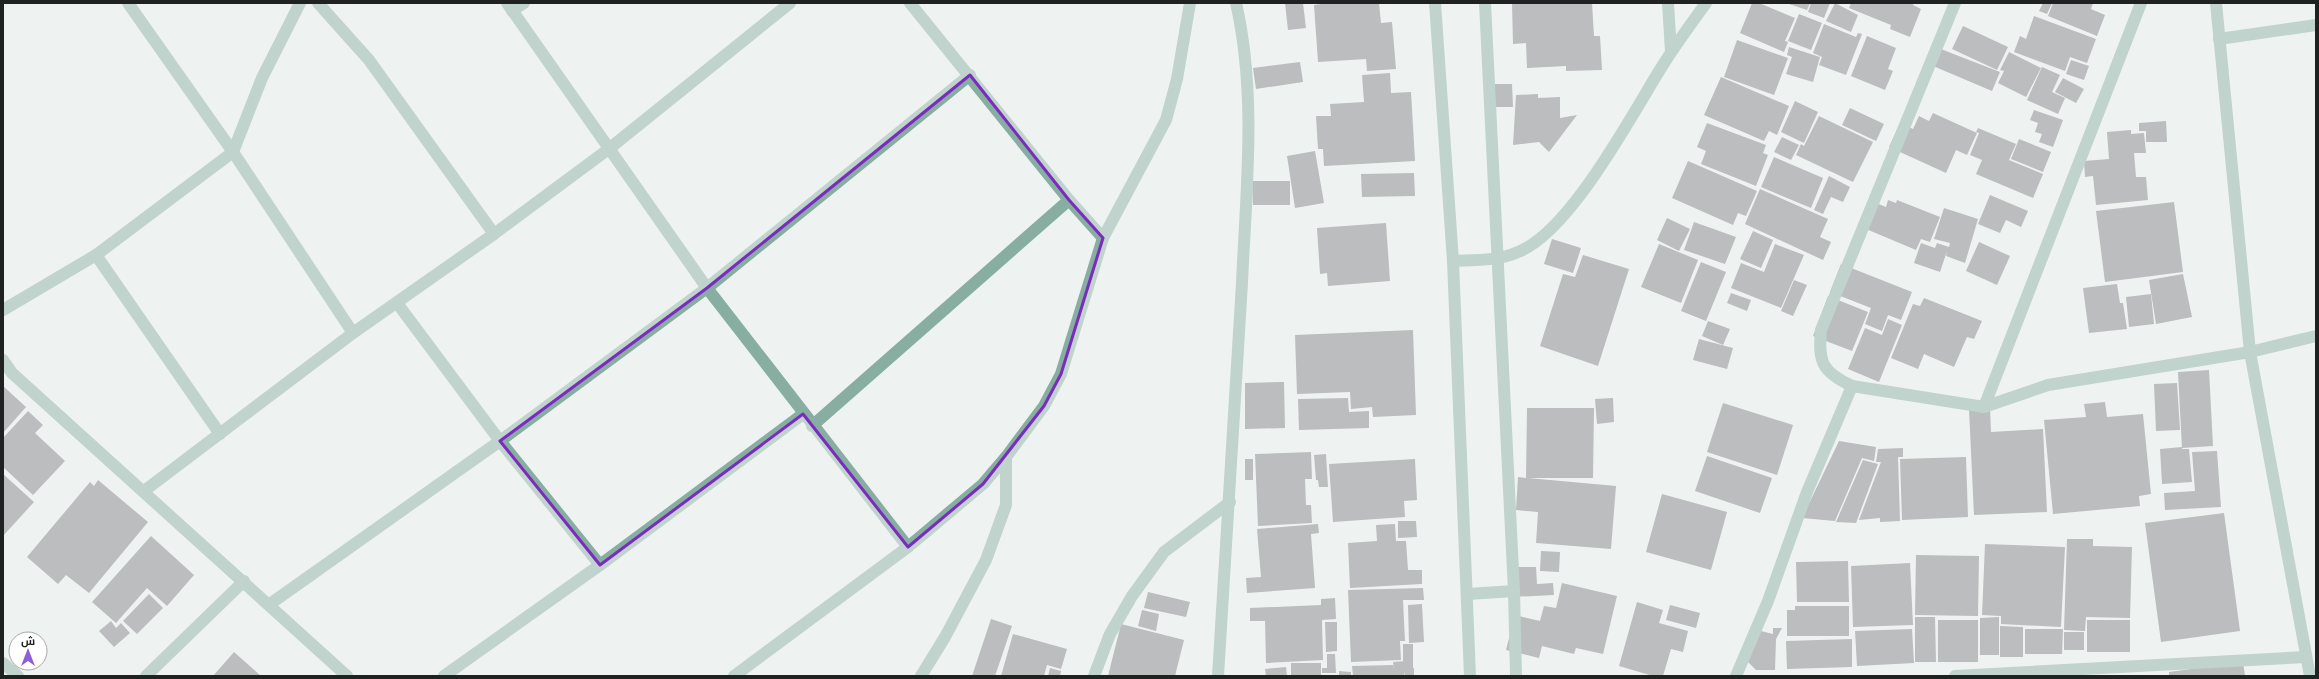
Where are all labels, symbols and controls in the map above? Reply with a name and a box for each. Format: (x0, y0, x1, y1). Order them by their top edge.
north arrow (8, 631, 48, 671)
text: ش (21, 635, 35, 648)

